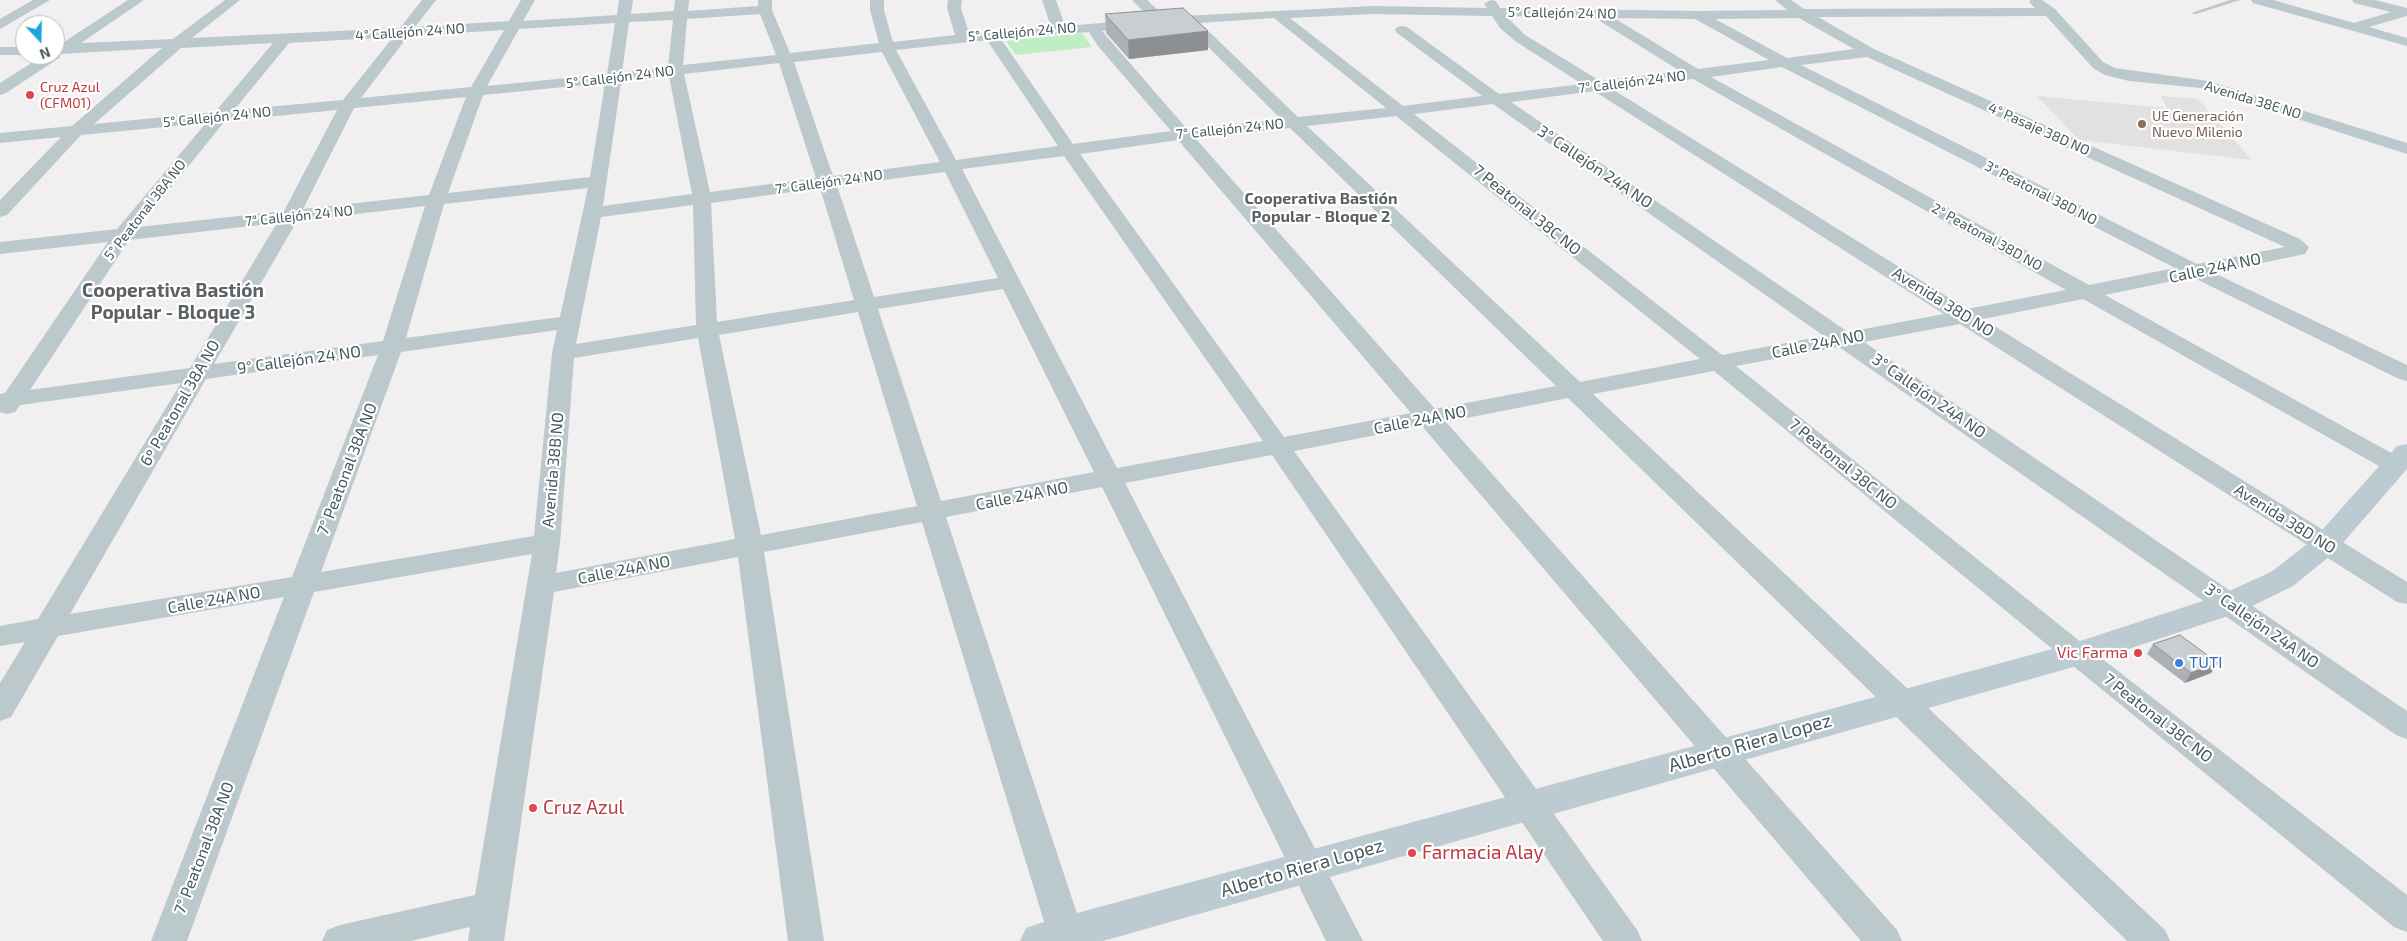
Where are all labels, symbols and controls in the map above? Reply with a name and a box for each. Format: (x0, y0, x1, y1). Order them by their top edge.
street label: 5° Callejón 24 NO (1507, 4, 1617, 22)
north arrow (15, 15, 65, 65)
street label: 5° Callejón 24 NO (967, 19, 1077, 45)
street label: 4° Callejón 24 NO (355, 20, 465, 44)
text: N (37, 44, 53, 63)
street label: 5° Callejón 24 NO (565, 62, 675, 92)
street label: 7° Callejón 24 NO (1577, 67, 1687, 97)
street label: Avenida 38E NO (2203, 77, 2303, 123)
place label: Cruz Azul (CFM01) (40, 79, 100, 111)
marker: Cruz Azul (CFM01) (24, 89, 36, 101)
street label: 4° Pasaje 38D NO (1986, 99, 2092, 159)
street label: 5° Callejón 24 NO (162, 103, 272, 131)
place label: UE Generación Nuevo Milenio (2152, 108, 2244, 140)
street label: 7° Callejón 24 NO (1175, 115, 1285, 143)
marker: UE Generación Nuevo Milenio (2136, 118, 2148, 130)
street label: 3° Callejón 24A NO (1534, 121, 1656, 213)
street label: 5° Peatonal 38A NO (101, 156, 189, 264)
street label: 3° Peatonal 38D NO (1982, 157, 2100, 229)
street label: 7 Peatonal 38C NO (1469, 161, 1585, 259)
street label: 7° Callejón 24 NO (774, 166, 884, 198)
district label: Cooperativa Bastión Popular - Bloque 2 (1244, 189, 1398, 227)
street label: 2° Peatonal 38D NO (1929, 200, 2045, 274)
street label: 7° Callejón 24 NO (244, 202, 354, 230)
street label: Calle 24A NO (2167, 249, 2263, 287)
street label: Avenida 38D NO (1889, 263, 1997, 341)
district label: Cooperativa Bastión Popular - Bloque 3 (82, 280, 264, 324)
street label: Calle 24A NO (1770, 326, 1866, 362)
street label: 6º Peatonal 38A NO (136, 337, 224, 469)
street label: 9° Callejón 24 NO (236, 342, 362, 378)
street label: 3° Callejón 24A NO (1868, 350, 1990, 442)
street label: 7° Peatonal 38A NO (313, 400, 381, 538)
street label: Calle 24A NO (1372, 402, 1468, 438)
street label: Avenida 38B NO (538, 412, 568, 528)
street label: 7 Peatonal 38C NO (1785, 415, 1901, 513)
street label: Calle 24A NO (974, 478, 1070, 514)
street label: Avenida 38D NO (2231, 480, 2339, 558)
street label: Calle 24A NO (576, 552, 672, 588)
street label: 3° Callejón 24A NO (2201, 580, 2323, 672)
street label: Calle 24A NO (166, 582, 262, 618)
place label: Vic Farma (2057, 643, 2128, 663)
marker: Vic Farma (2132, 647, 2144, 659)
place label: TUTI (2189, 653, 2222, 673)
marker: TUTI (2173, 657, 2185, 669)
street label: 7 Peatonal 38C NO (2100, 669, 2216, 767)
street label: Alberto Riera Lopez (1666, 709, 1834, 777)
street label: 7° Peatonal 38A NO (170, 779, 238, 917)
place label: Cruz Azul (543, 797, 624, 819)
marker: Cruz Azul (527, 802, 539, 814)
street label: Alberto Riera Lopez (1218, 834, 1386, 902)
place label: Farmacia Alay (1422, 842, 1544, 864)
marker: Farmacia Alay (1406, 847, 1418, 859)

